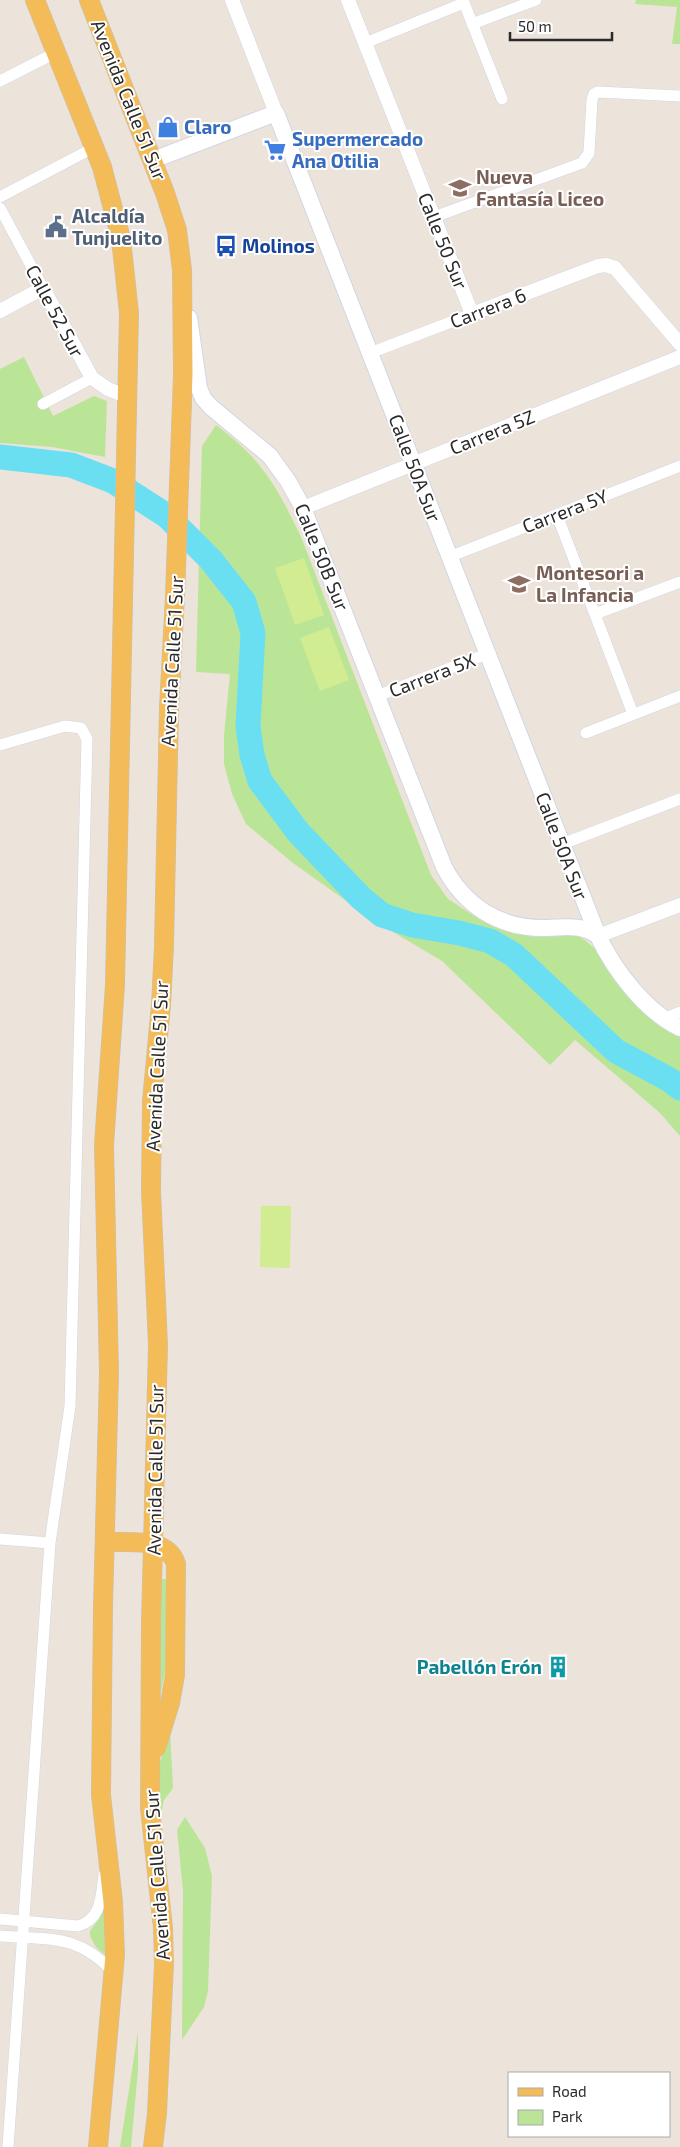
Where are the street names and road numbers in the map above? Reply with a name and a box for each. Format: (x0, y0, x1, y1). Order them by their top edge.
street label: Avenida Calle 51 Sur (87, 16, 172, 184)
street label: Calle 50 Sur (414, 189, 473, 293)
street label: Calle 52 Sur (22, 261, 90, 361)
street label: Carrera 6 (447, 283, 529, 333)
street label: Carrera 5Z (446, 404, 538, 459)
street label: Calle 50A Sur (384, 411, 447, 525)
street label: Carrera 5Y (519, 484, 611, 537)
street label: Calle 50B Sur (290, 500, 355, 614)
street label: Avenida Calle 51 Sur (156, 575, 187, 747)
street label: Carrera 5X (385, 647, 479, 701)
street label: Calle 50A Sur (531, 789, 594, 903)
street label: Avenida Calle 51 Sur (141, 980, 172, 1152)
street label: Avenida Calle 51 Sur (142, 1384, 167, 1556)
street label: Avenida Calle 51 Sur (139, 1789, 174, 1961)

